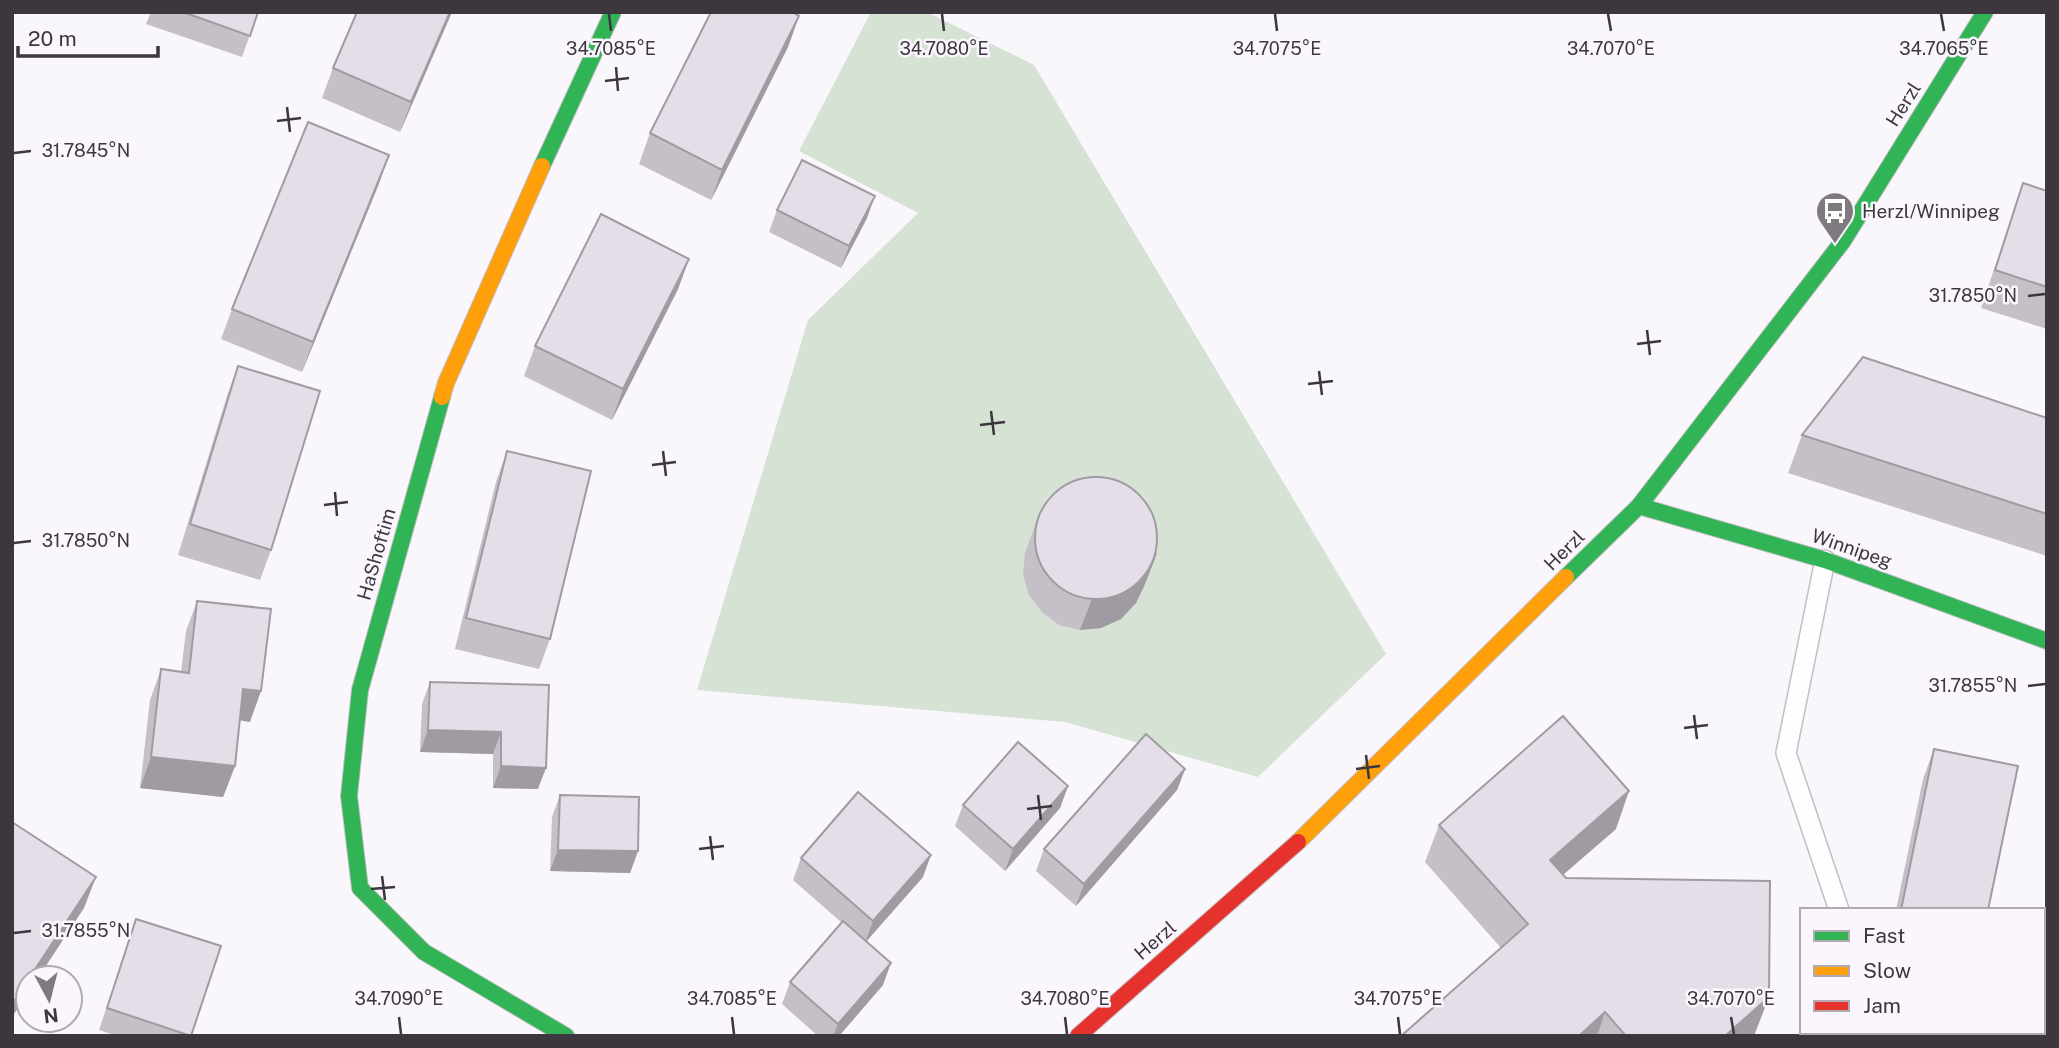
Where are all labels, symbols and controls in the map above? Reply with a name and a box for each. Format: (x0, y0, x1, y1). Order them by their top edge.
scale bar (18, 14, 158, 58)
text: 20 m (28, 26, 77, 51)
text: 34.7085°E (566, 38, 656, 59)
text: 34.7080°E (899, 38, 989, 59)
text: 34.7075°E (1233, 38, 1321, 59)
text: 34.7070°E (1567, 38, 1655, 59)
text: 34.7065°E (1899, 38, 1989, 59)
street label: Herzl (1881, 78, 1925, 130)
text: 31.7845°N (42, 140, 130, 161)
bus stop icon: Herzl/Winnipeg (1814, 190, 1856, 245)
place label: Herzl/Winnipeg (1862, 200, 2000, 222)
text: 31.7850°N (1929, 285, 2017, 306)
street label: HaShoftim (352, 505, 400, 603)
street label: Winnipeg (1809, 524, 1895, 572)
street label: Herzl (1539, 525, 1589, 575)
text: 31.7850°N (42, 530, 130, 551)
text: 31.7855°N (1929, 675, 2017, 696)
legend (1800, 908, 2045, 1034)
street label: Herzl (1130, 916, 1180, 964)
text: 31.7855°N (42, 920, 130, 941)
text: Fast (1863, 923, 1905, 948)
text: Slow (1863, 958, 1911, 983)
north arrow (14, 964, 84, 1034)
text: 34.7090°E (355, 988, 443, 1009)
text: 34.7085°E (687, 988, 777, 1009)
text: 34.7080°E (1020, 988, 1110, 1009)
text: 34.7075°E (1354, 988, 1442, 1009)
text: 34.7070°E (1687, 988, 1775, 1009)
text: Jam (1863, 993, 1901, 1018)
text: N (42, 1004, 60, 1028)

